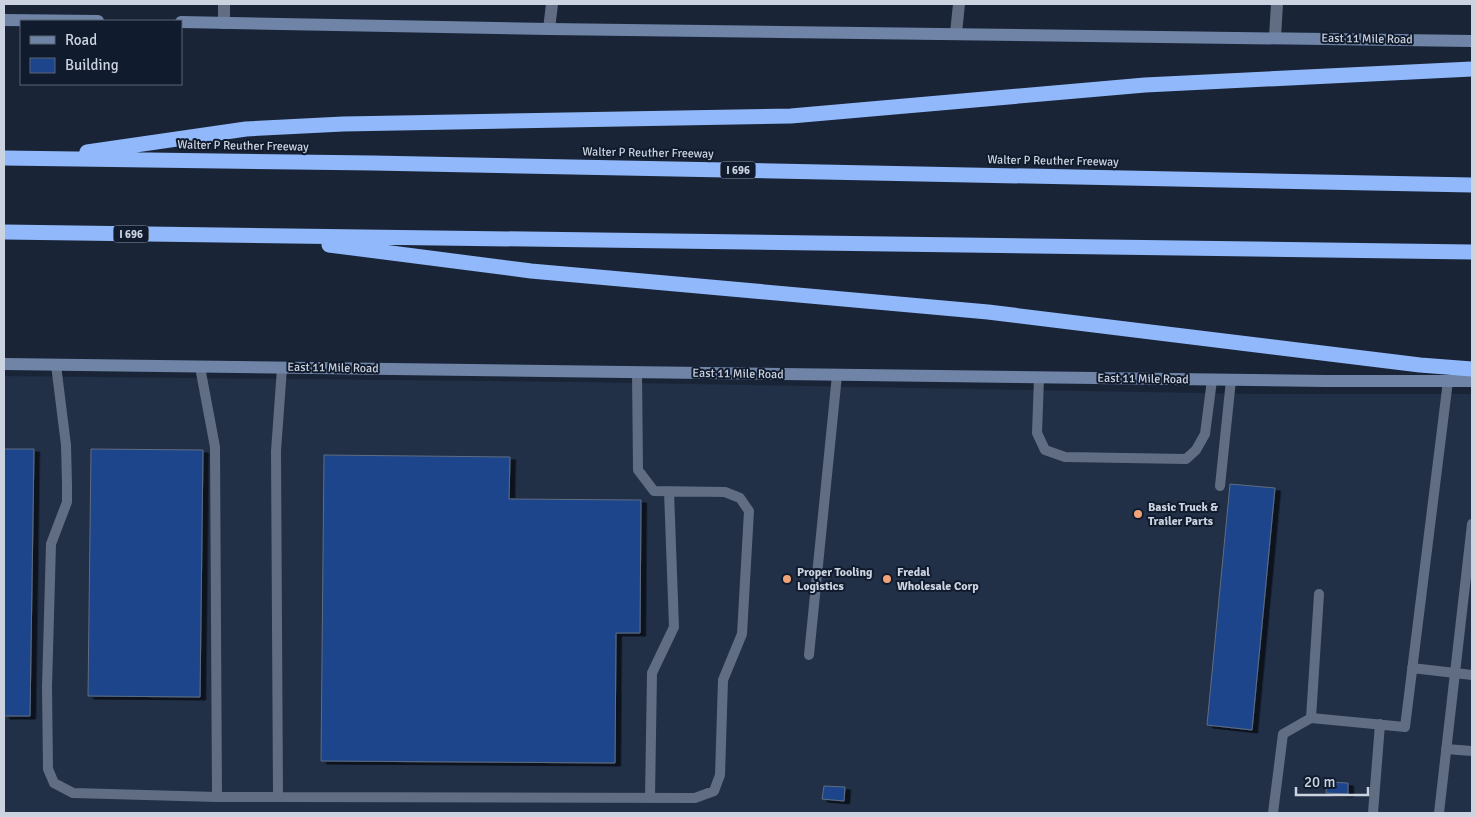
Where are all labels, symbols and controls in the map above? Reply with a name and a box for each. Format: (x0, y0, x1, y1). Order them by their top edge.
legend (20, 20, 182, 85)
text: Road (65, 31, 97, 49)
street label: East 11 Mile Road (1321, 31, 1413, 47)
text: Building (65, 56, 119, 74)
street label: Walter P Reuther Freeway (177, 137, 309, 155)
street label: Walter P Reuther Freeway (582, 144, 714, 162)
street label: Walter P Reuther Freeway (987, 152, 1119, 170)
road number: I 696 (720, 162, 756, 178)
road number: I 696 (114, 225, 148, 242)
street label: East 11 Mile Road (287, 360, 379, 376)
street label: East 11 Mile Road (692, 366, 784, 382)
street label: East 11 Mile Road (1097, 371, 1189, 387)
place label: Basic Truck & Trailer Parts (1148, 500, 1218, 529)
marker: Basic Truck & Trailer Parts (1132, 508, 1144, 520)
place label: Proper Tooling Logistics (797, 565, 873, 594)
place label: Fredal Wholesale Corp (897, 565, 979, 594)
marker: Proper Tooling Logistics (781, 573, 793, 585)
marker: Fredal Wholesale Corp (881, 573, 893, 585)
scale bar (1296, 764, 1368, 796)
text: 20 m (1304, 773, 1335, 791)

